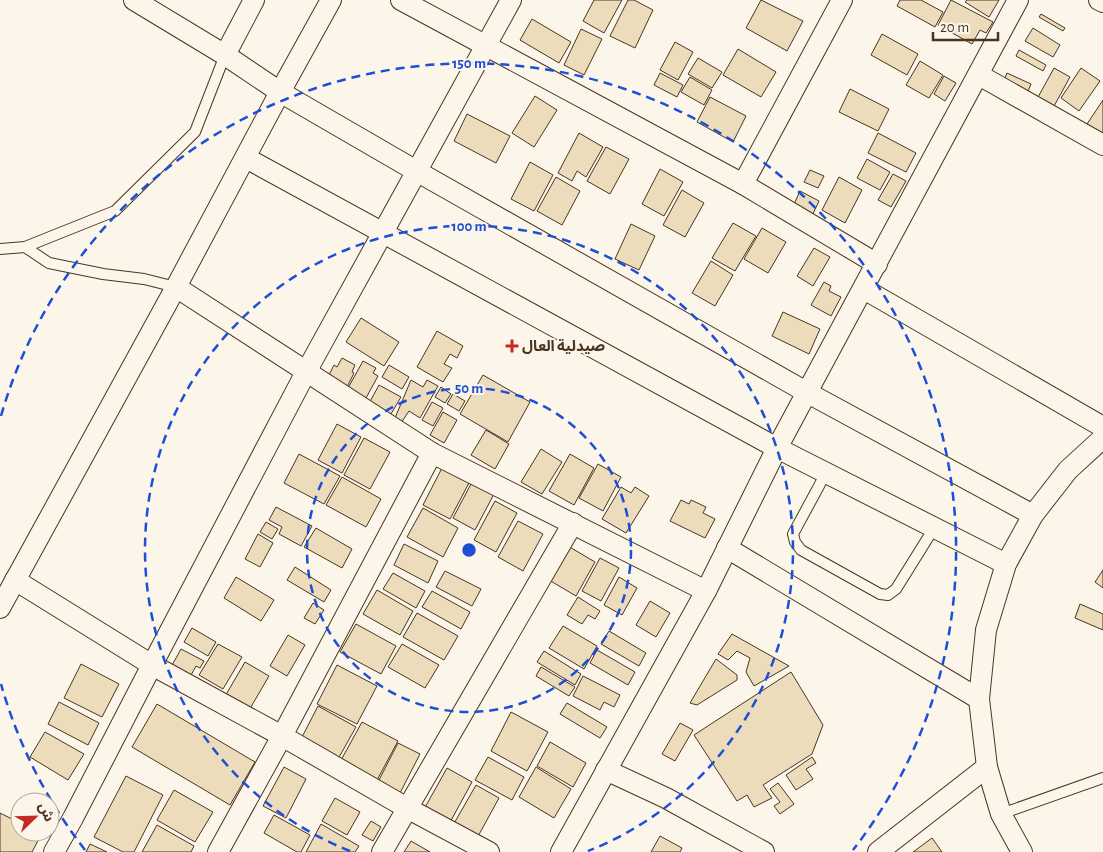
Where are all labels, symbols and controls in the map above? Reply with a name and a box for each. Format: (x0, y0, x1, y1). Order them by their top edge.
scale bar (933, 10, 998, 42)
text: 20 m (940, 20, 969, 35)
text: 150 m (452, 56, 486, 71)
text: 100 m (451, 219, 487, 234)
place label: صيدلية العال (522, 338, 606, 355)
marker: صيدلية العال (506, 340, 518, 352)
text: 50 m (455, 381, 483, 396)
centre of rings (460, 541, 478, 559)
north arrow (10, 792, 60, 842)
text: ش (36, 801, 56, 824)

